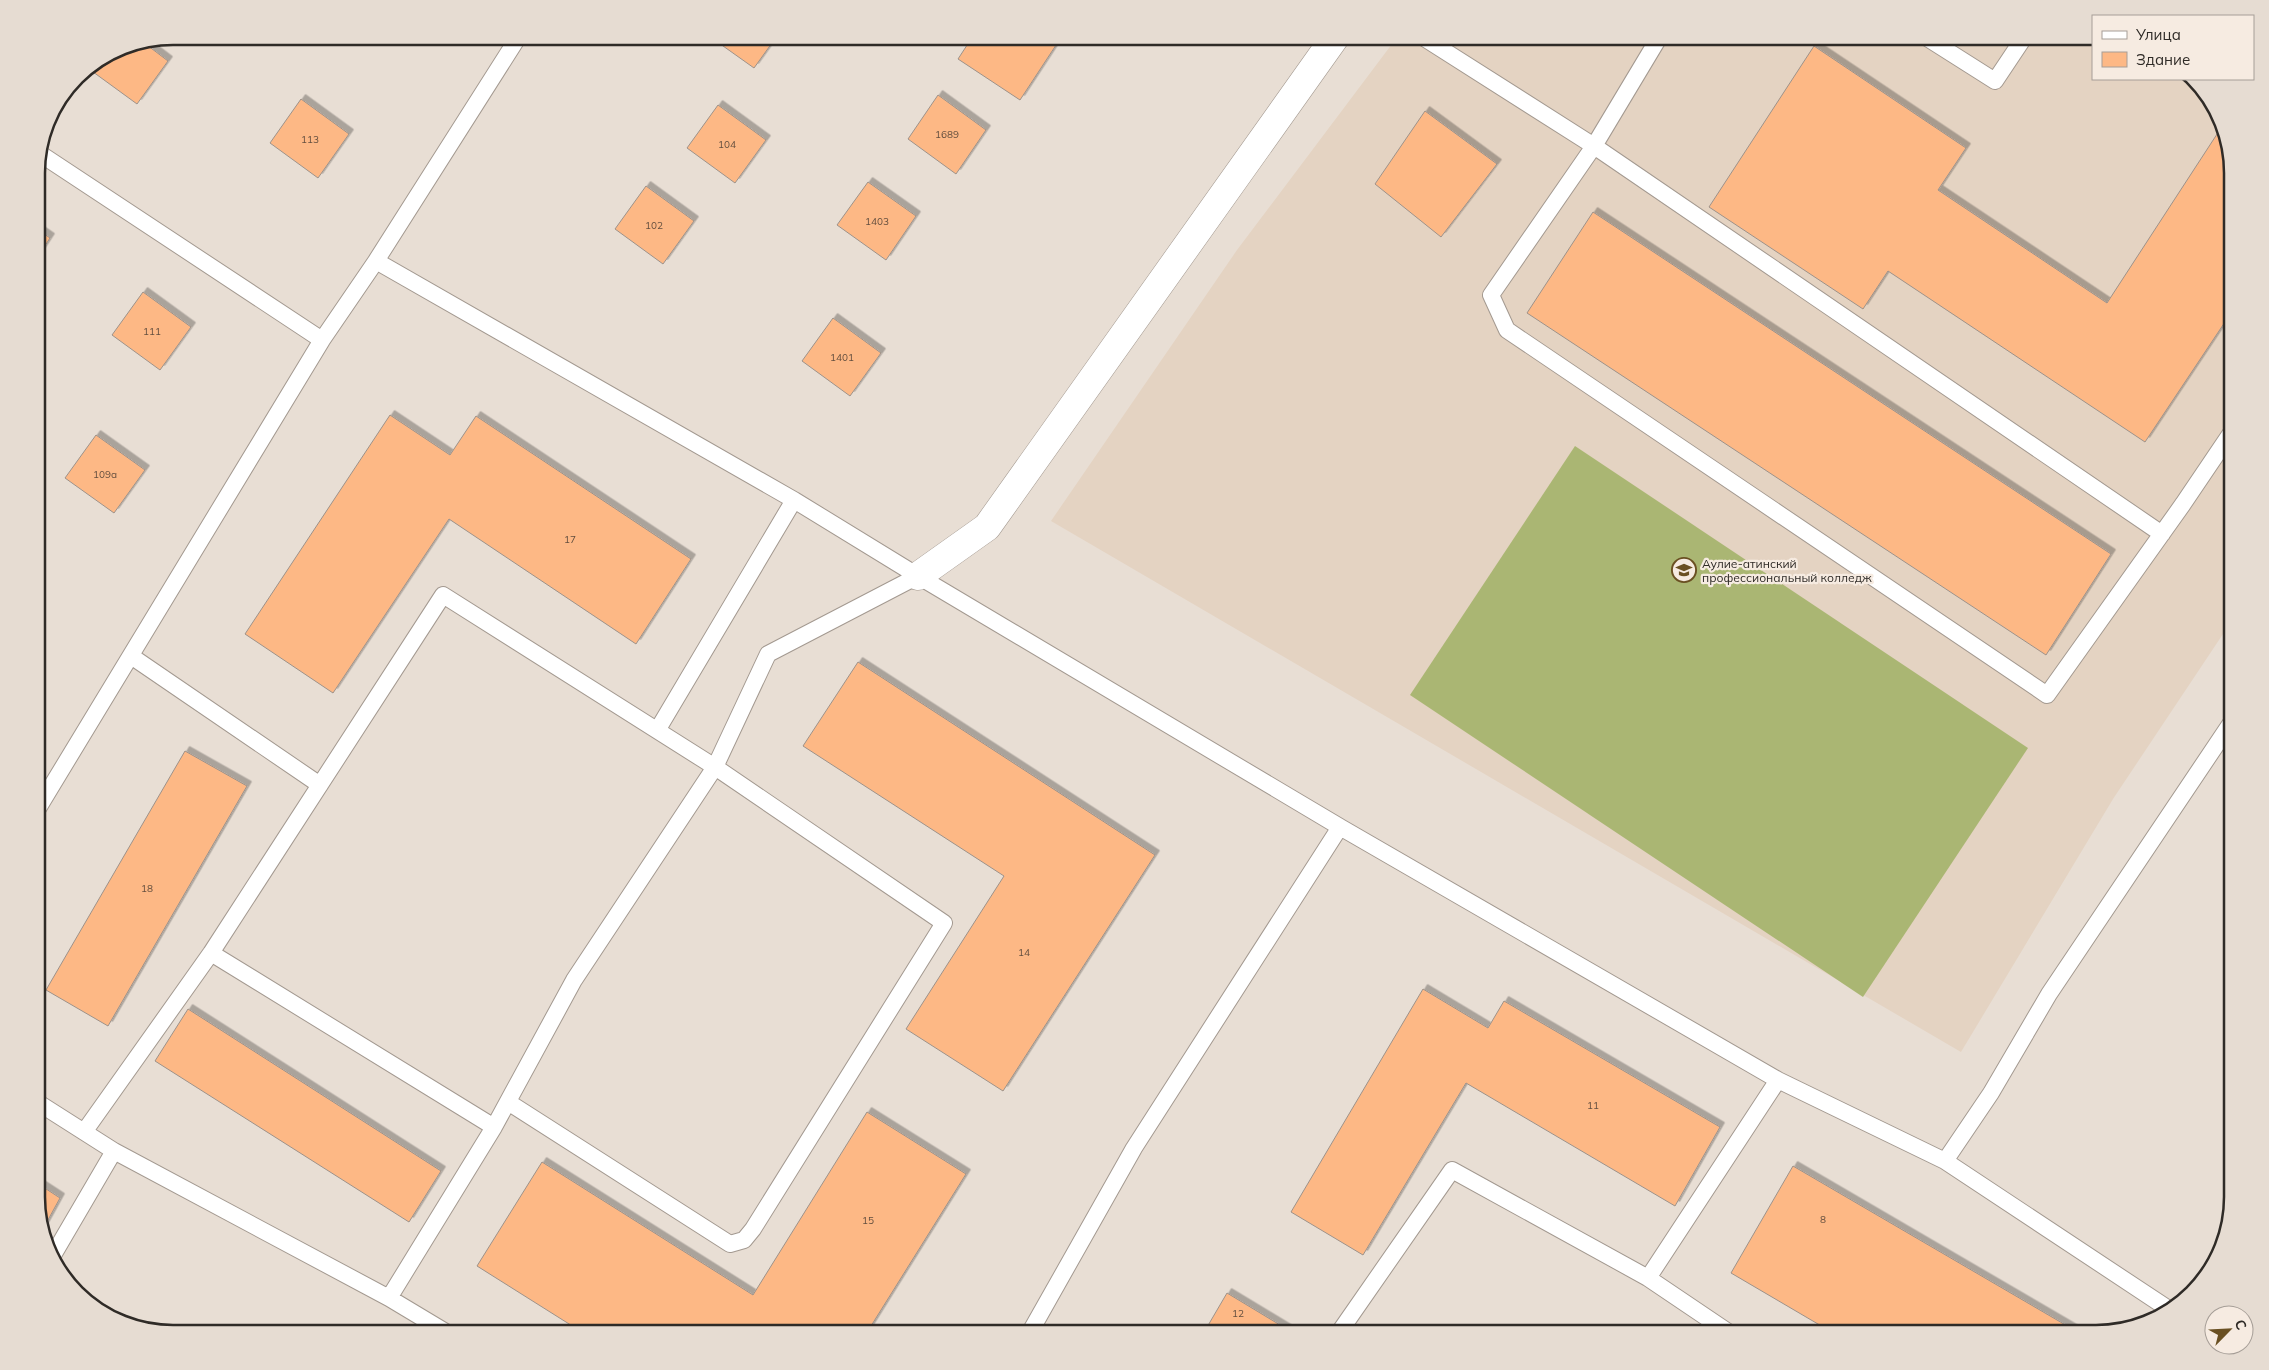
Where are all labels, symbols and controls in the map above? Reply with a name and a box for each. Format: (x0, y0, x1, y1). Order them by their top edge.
legend (2092, 15, 2254, 80)
text: Улица (2135, 25, 2181, 44)
text: Здание (2136, 50, 2190, 69)
house number: 1689 (935, 128, 959, 141)
house number: 113 (301, 133, 319, 146)
house number: 104 (718, 138, 736, 151)
house number: 1403 (865, 215, 889, 228)
house number: 102 (645, 219, 663, 232)
house number: 111 (143, 325, 161, 338)
house number: 1401 (830, 351, 854, 364)
house number: 109а (93, 468, 117, 481)
house number: 17 (564, 533, 576, 546)
place label: Аулие-атинский профессиональный колледж (1702, 556, 1872, 585)
school or university icon: Аулие-атинский профессиональный колледж (1671, 557, 1697, 583)
house number: 18 (141, 882, 153, 895)
house number: 14 (1018, 946, 1030, 959)
house number: 11 (1587, 1099, 1599, 1112)
house number: 8 (1820, 1213, 1826, 1226)
house number: 15 (862, 1214, 874, 1227)
north arrow (2204, 1305, 2254, 1355)
house number: 12 (1232, 1307, 1244, 1320)
text: С (2231, 1317, 2251, 1333)

